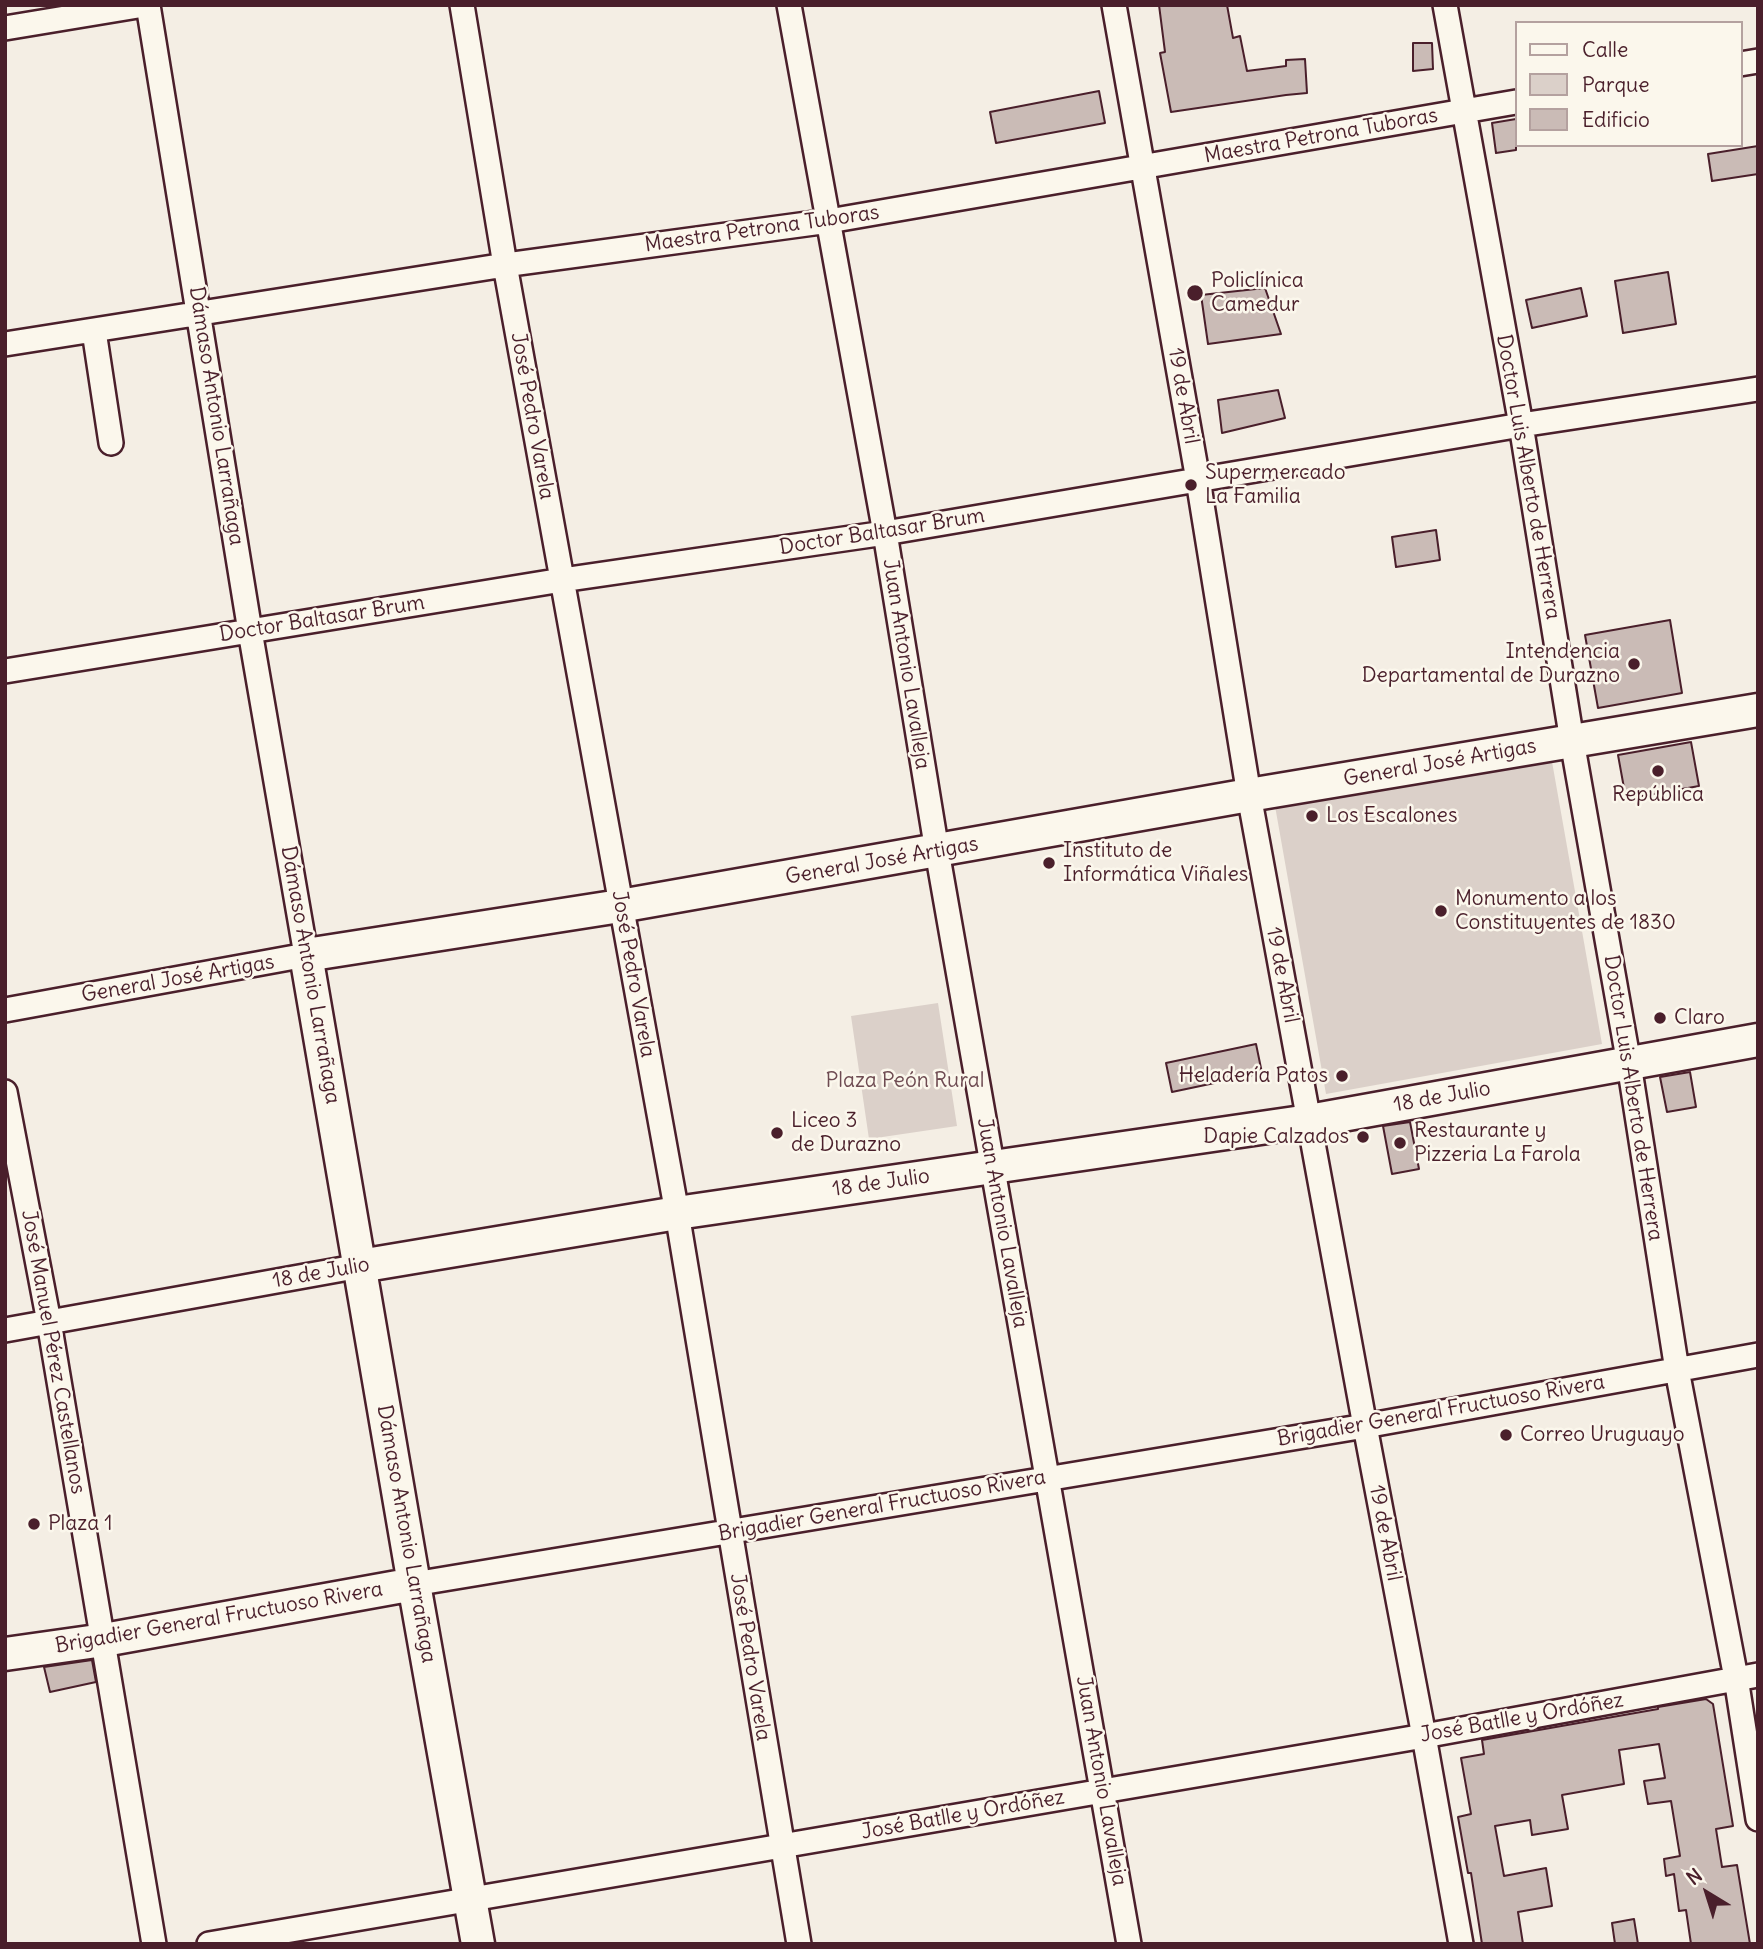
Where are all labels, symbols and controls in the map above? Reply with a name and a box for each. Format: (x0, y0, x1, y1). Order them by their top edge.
legend (1514, 21, 1742, 147)
text: Calle (1582, 36, 1628, 63)
text: Parque (1582, 71, 1650, 98)
street label: Maestra Petrona Tuboras (1202, 103, 1440, 169)
text: Edificio (1582, 106, 1650, 133)
street label: Maestra Petrona Tuboras (643, 200, 881, 258)
place label: Policlínica Camedur (1211, 268, 1304, 318)
marker: Policlínica Camedur (1185, 283, 1205, 303)
street label: Dámaso Antonio Larrañaga (183, 285, 249, 547)
street label: José Pedro Varela (505, 331, 559, 501)
street label: Doctor Luis Alberto de Herrera (1490, 332, 1566, 622)
street label: 19 de Abril (1162, 346, 1204, 446)
place label: Supermercado La Familia (1205, 460, 1345, 510)
marker: Supermercado La Familia (1183, 477, 1199, 493)
street label: Doctor Baltasar Brum (778, 503, 986, 561)
street label: Juan Antonio Lavalleja (877, 557, 935, 771)
street label: Doctor Baltasar Brum (218, 590, 426, 648)
place label: Intendencia Departamental de Durazno (1362, 639, 1620, 689)
marker: Intendencia Departamental de Durazno (1626, 656, 1642, 672)
street label: General José Artigas (1342, 734, 1538, 792)
marker: República (1650, 763, 1666, 779)
place label: República (1612, 782, 1704, 808)
place label: Los Escalones (1326, 803, 1457, 829)
marker: Los Escalones (1304, 808, 1320, 824)
street label: General José Artigas (784, 832, 980, 890)
place label: Instituto de Informática Viñales (1063, 838, 1248, 888)
street label: Dámaso Antonio Larrañaga (275, 844, 345, 1106)
marker: Instituto de Informática Viñales (1041, 855, 1057, 871)
place label: Monumento a los Constituyentes de 1830 (1455, 886, 1676, 936)
street label: José Pedro Varela (606, 889, 660, 1059)
marker: Monumento a los Constituyentes de 1830 (1433, 903, 1449, 919)
street label: 19 de Abril (1260, 925, 1304, 1025)
street label: General José Artigas (80, 950, 276, 1008)
street label: Doctor Luis Alberto de Herrera (1598, 953, 1668, 1243)
place label: Claro (1674, 1005, 1725, 1031)
marker: Claro (1652, 1010, 1668, 1026)
place label: Heladería Patos (1179, 1063, 1328, 1089)
park label: Plaza Peón Rural (826, 1068, 984, 1094)
marker: Heladería Patos (1334, 1068, 1350, 1084)
street label: 18 de Julio (1392, 1076, 1492, 1118)
place label: Liceo 3 de Durazno (791, 1108, 901, 1158)
street label: Juan Antonio Lavalleja (971, 1116, 1033, 1330)
place label: Restaurante y Pizzeria La Farola (1414, 1118, 1581, 1168)
place label: Dapie Calzados (1203, 1124, 1349, 1150)
marker: Liceo 3 de Durazno (769, 1125, 785, 1141)
marker: Dapie Calzados (1355, 1129, 1371, 1145)
marker: Restaurante y Pizzeria La Farola (1392, 1135, 1408, 1151)
street label: 18 de Julio (831, 1164, 931, 1202)
street label: José Manuel Pérez Castellanos (16, 1208, 90, 1496)
street label: 18 de Julio (271, 1252, 371, 1294)
street label: Brigadier General Fructuoso Rivera (1275, 1370, 1607, 1452)
street label: Dámaso Antonio Larrañaga (371, 1403, 441, 1665)
place label: Correo Uruguayo (1520, 1422, 1684, 1448)
marker: Correo Uruguayo (1498, 1427, 1514, 1443)
street label: Brigadier General Fructuoso Rivera (716, 1465, 1048, 1547)
street label: 19 de Abril (1363, 1483, 1407, 1583)
place label: Plaza 1 (48, 1511, 113, 1537)
marker: Plaza 1 (26, 1516, 42, 1532)
street label: José Pedro Varela (724, 1571, 776, 1743)
street label: Brigadier General Fructuoso Rivera (53, 1577, 385, 1659)
street label: Juan Antonio Lavalleja (1070, 1674, 1132, 1888)
street label: José Batlle y Ordóñez (1418, 1688, 1626, 1748)
street label: José Batlle y Ordóñez (859, 1785, 1067, 1845)
north arrow (1672, 1858, 1742, 1928)
text: N (1681, 1863, 1707, 1890)

